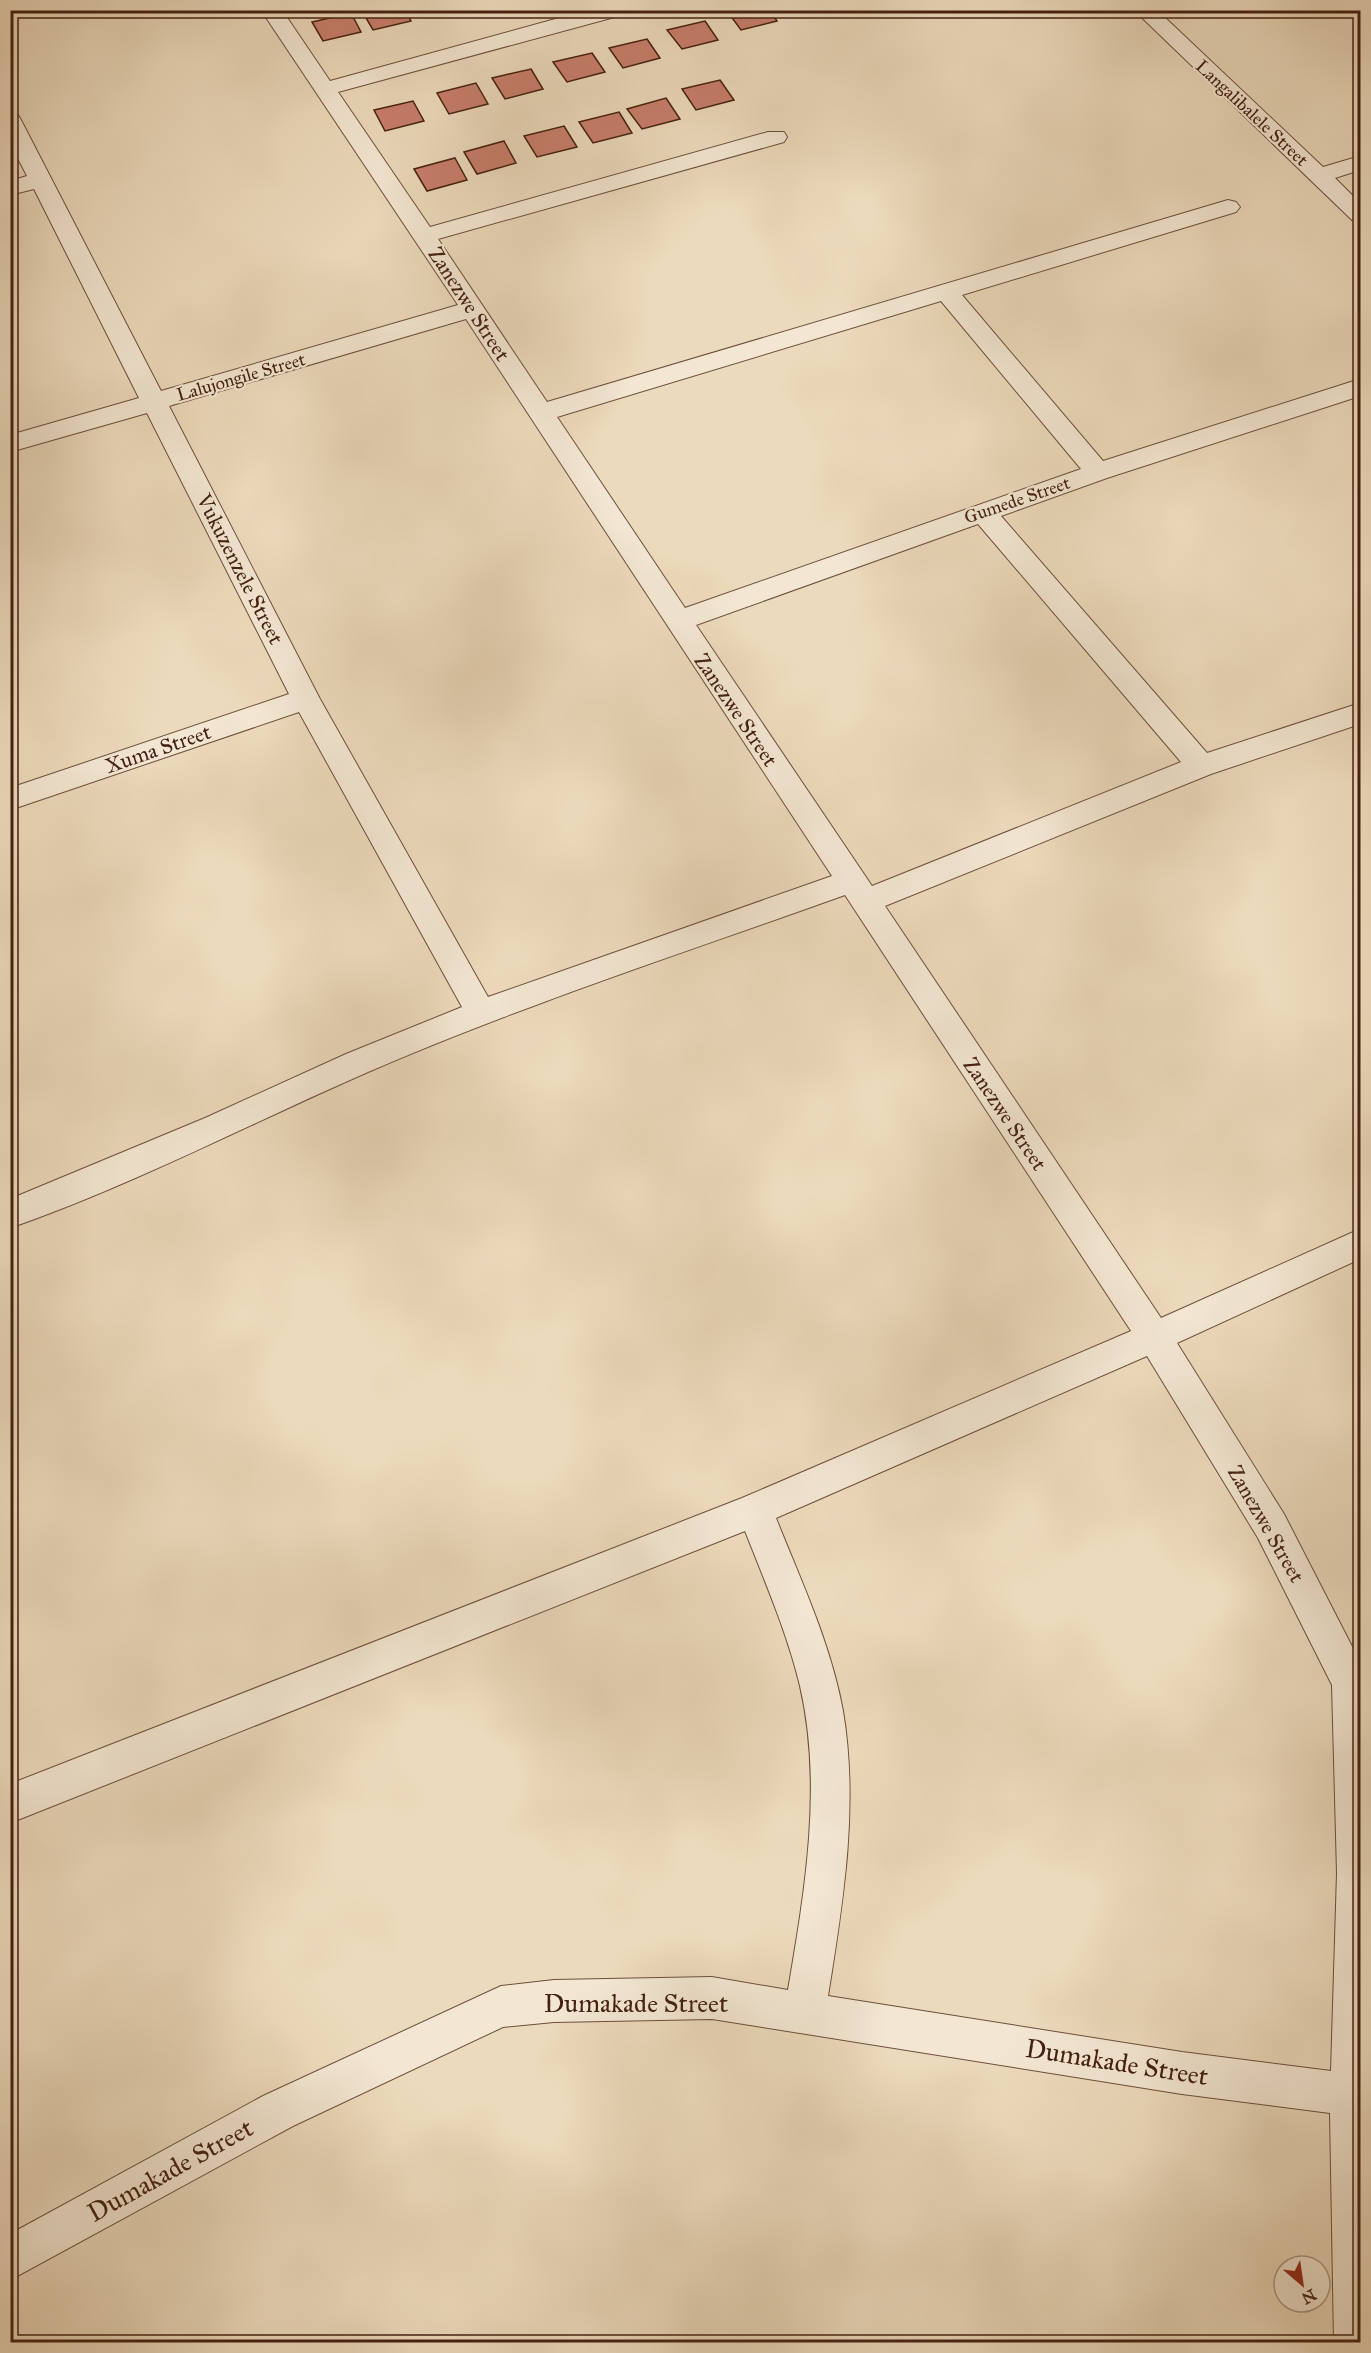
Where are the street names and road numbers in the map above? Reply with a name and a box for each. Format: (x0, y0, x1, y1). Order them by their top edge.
street label: Langalibalele Street (1190, 55, 1313, 172)
street label: Zanezwe Street (422, 242, 516, 366)
street label: Lalujongile Street (174, 348, 309, 407)
street label: Gumede Street (961, 471, 1073, 528)
street label: Vukuzenzele Street (190, 488, 289, 649)
street label: Zanezwe Street (689, 649, 784, 772)
street label: Xuma Street (102, 719, 215, 779)
street label: Zanezwe Street (958, 1053, 1053, 1176)
street label: Zanezwe Street (1222, 1461, 1310, 1588)
street label: Dumakade Street (544, 1987, 728, 2019)
street label: Dumakade Street (1023, 2032, 1211, 2092)
street label: Dumakade Street (82, 2111, 258, 2229)

